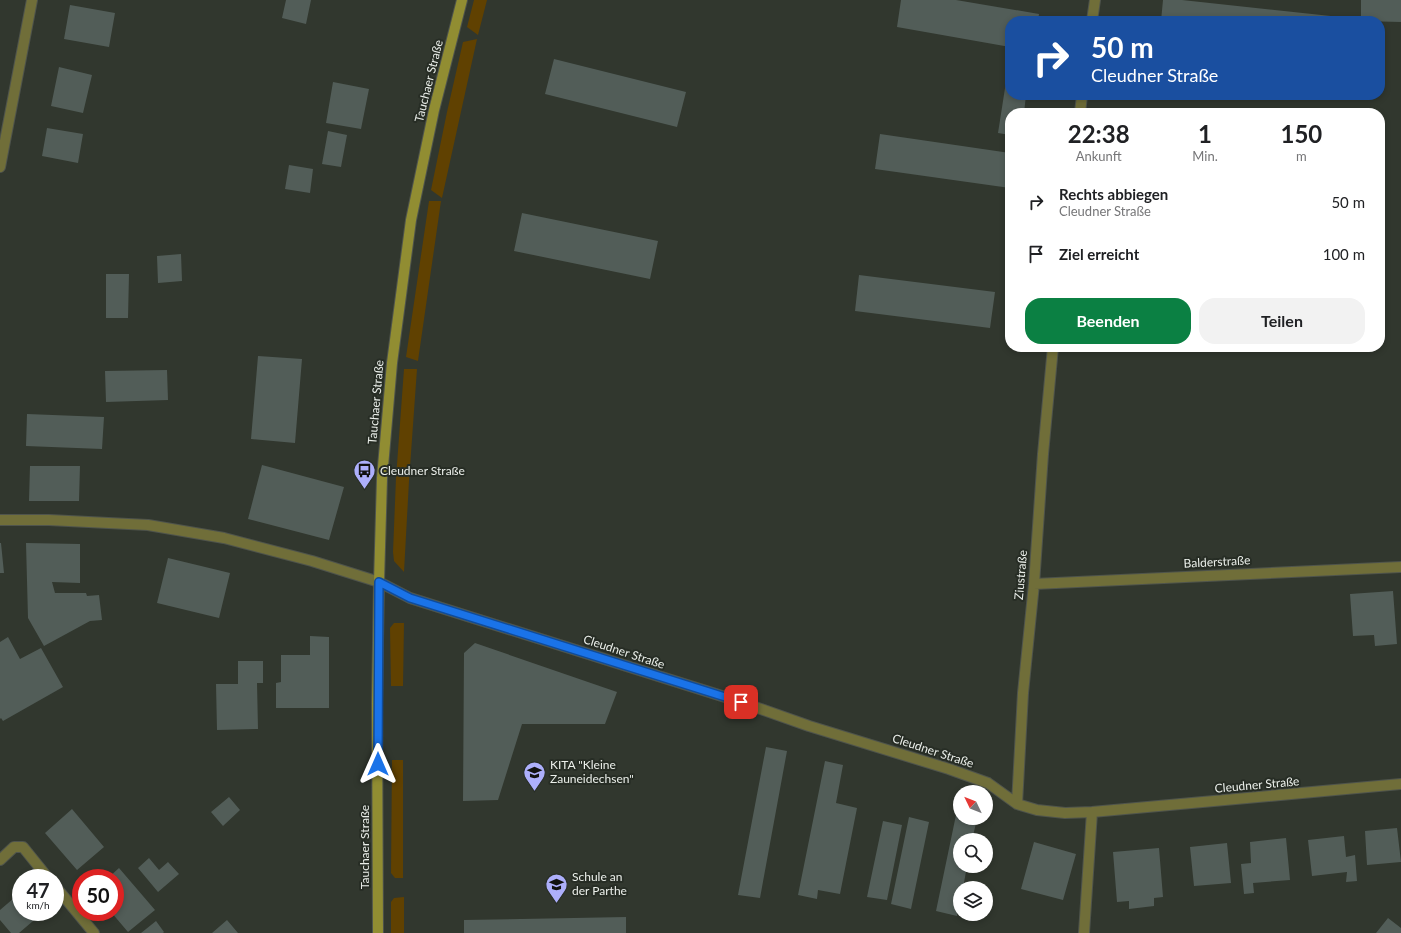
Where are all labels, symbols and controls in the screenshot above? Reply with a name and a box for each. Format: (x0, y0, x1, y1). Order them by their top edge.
text: 50 m (1091, 30, 1154, 64)
icon: right (1025, 32, 1077, 84)
street label: Tauchaer Straße (411, 38, 446, 124)
text: Cleudner Straße (1091, 64, 1218, 86)
text: 22:38 (1068, 119, 1130, 148)
text: 1 (1198, 119, 1212, 148)
text: 150 (1281, 119, 1322, 148)
text: Ankunft (1076, 148, 1122, 164)
text: Min. (1192, 148, 1218, 164)
text: m (1296, 148, 1307, 164)
text: Rechts abbiegen (1059, 185, 1168, 203)
icon: right (1025, 191, 1047, 213)
text: 50 m (1331, 193, 1365, 211)
text: Cleudner Straße (1059, 203, 1151, 219)
icon: arrive (1025, 243, 1047, 265)
text: Ziel erreicht (1059, 245, 1139, 263)
text: 100 m (1323, 245, 1365, 263)
button: Beenden (1025, 298, 1191, 344)
button: Teilen (1199, 298, 1365, 344)
street label: Tauchaer Straße (364, 359, 387, 445)
bus stop icon: Cleudner Straße (352, 458, 378, 491)
place label: Cleudner Straße (380, 463, 465, 478)
street label: Ziustraße (1011, 549, 1030, 600)
street label: Balderstraße (1183, 552, 1251, 571)
street label: Cleudner Straße (581, 631, 667, 672)
pin (724, 685, 758, 719)
icon: arrive (730, 691, 752, 713)
street label: Cleudner Straße (890, 730, 976, 771)
position arrow (357, 743, 399, 785)
place label: KITA "Kleine Zauneidechsen" (550, 757, 634, 786)
school or university icon: KITA "Kleine Zauneidechsen" (521, 759, 547, 792)
street label: Cleudner Straße (1214, 773, 1300, 796)
north arrow (953, 785, 993, 825)
map controls (953, 785, 993, 921)
street label: Tauchaer Straße (357, 805, 372, 889)
button: search (953, 833, 993, 873)
speed limit sign: 50 (72, 869, 124, 921)
place label: Schule an der Parthe (572, 869, 627, 898)
school or university icon: Schule an der Parthe (543, 871, 569, 904)
text: 47 (26, 878, 50, 902)
button: layers (953, 881, 993, 921)
text: km/h (26, 899, 50, 911)

